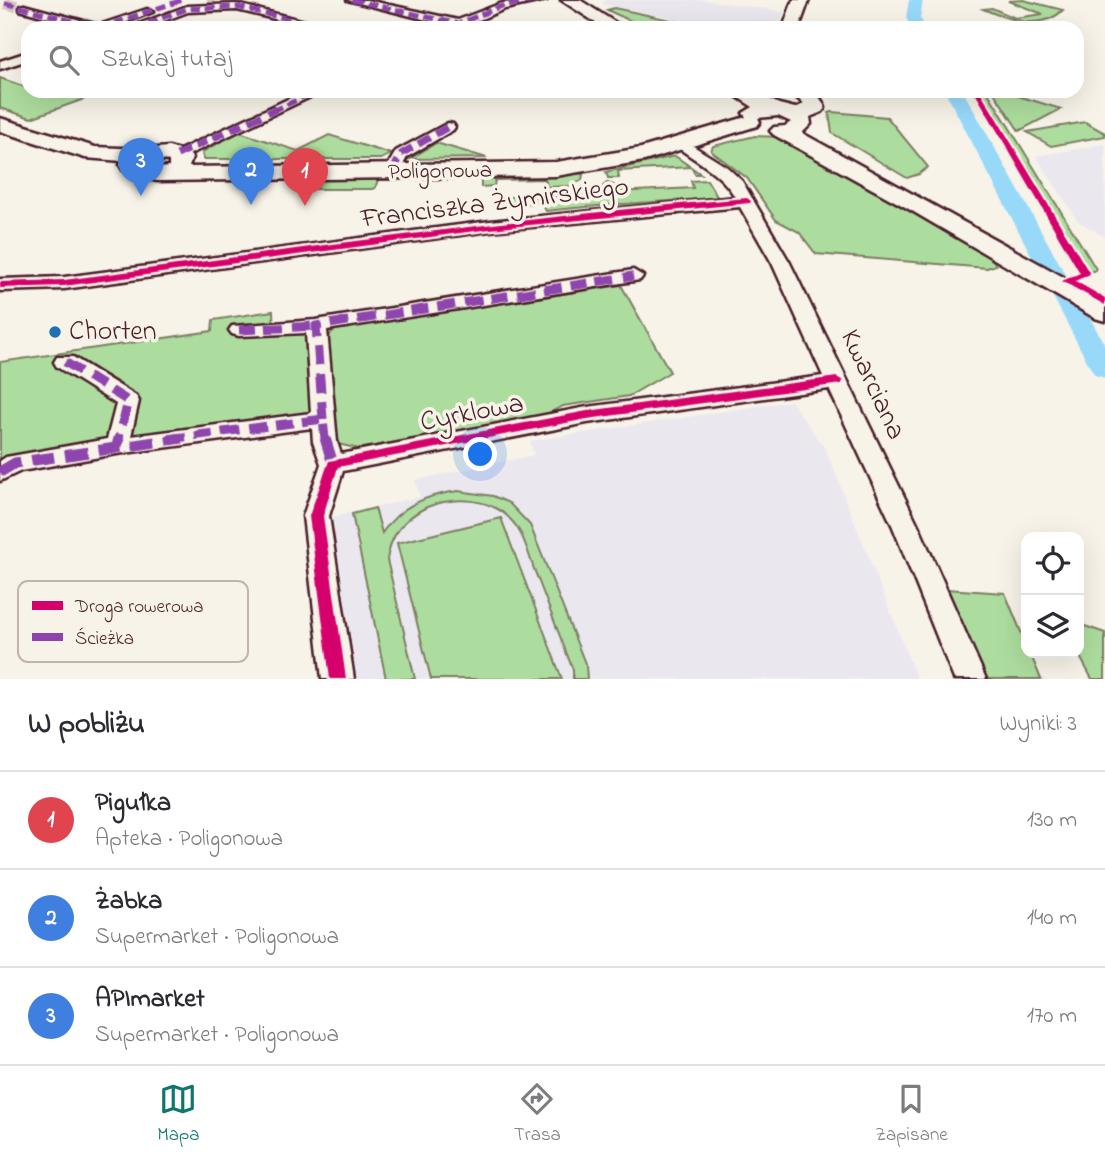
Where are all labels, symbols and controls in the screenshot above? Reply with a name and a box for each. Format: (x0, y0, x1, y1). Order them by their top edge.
search box (21, 21, 1084, 98)
icon: search (45, 41, 83, 79)
text: Szukaj tutaj (101, 41, 232, 79)
pin: 3 (118, 138, 164, 196)
pin: 2 (228, 147, 274, 205)
pin: 1 (282, 148, 328, 206)
street label: Poligonowa (388, 155, 492, 190)
street label: Franciszka Żymirskiego (358, 167, 631, 241)
place label: Chorten (69, 312, 157, 353)
street label: Kwarciana (829, 323, 915, 447)
marker: Chorten (47, 324, 63, 340)
street label: Cyrklowa (417, 384, 527, 444)
your location (463, 437, 497, 471)
map controls (1021, 532, 1084, 658)
button: locate (1021, 532, 1084, 595)
legend (18, 581, 248, 662)
text: Droga rowerowa (74, 594, 204, 623)
button: layers (1021, 595, 1084, 658)
text: Ścieżka (75, 626, 134, 653)
text: W pobliżu (28, 703, 145, 747)
text: Wyniki: 3 (999, 708, 1077, 741)
text: Pigułka (95, 785, 171, 823)
text: 1 (47, 804, 55, 837)
text: 130 m (1027, 804, 1077, 837)
text: Apteka · Poligonowa (95, 823, 283, 856)
text: Żabka (95, 883, 162, 921)
text: 2 (45, 902, 57, 935)
text: 140 m (1027, 902, 1077, 935)
text: Supermarket · Poligonowa (95, 921, 339, 954)
text: APImarket (95, 981, 205, 1019)
text: 3 (46, 1000, 56, 1033)
text: 170 m (1027, 1000, 1077, 1033)
text: Supermarket · Poligonowa (95, 1019, 339, 1052)
tab: Mapa (157, 1080, 200, 1149)
tab: Trasa (514, 1080, 561, 1149)
tab: Zapisane (875, 1080, 948, 1149)

